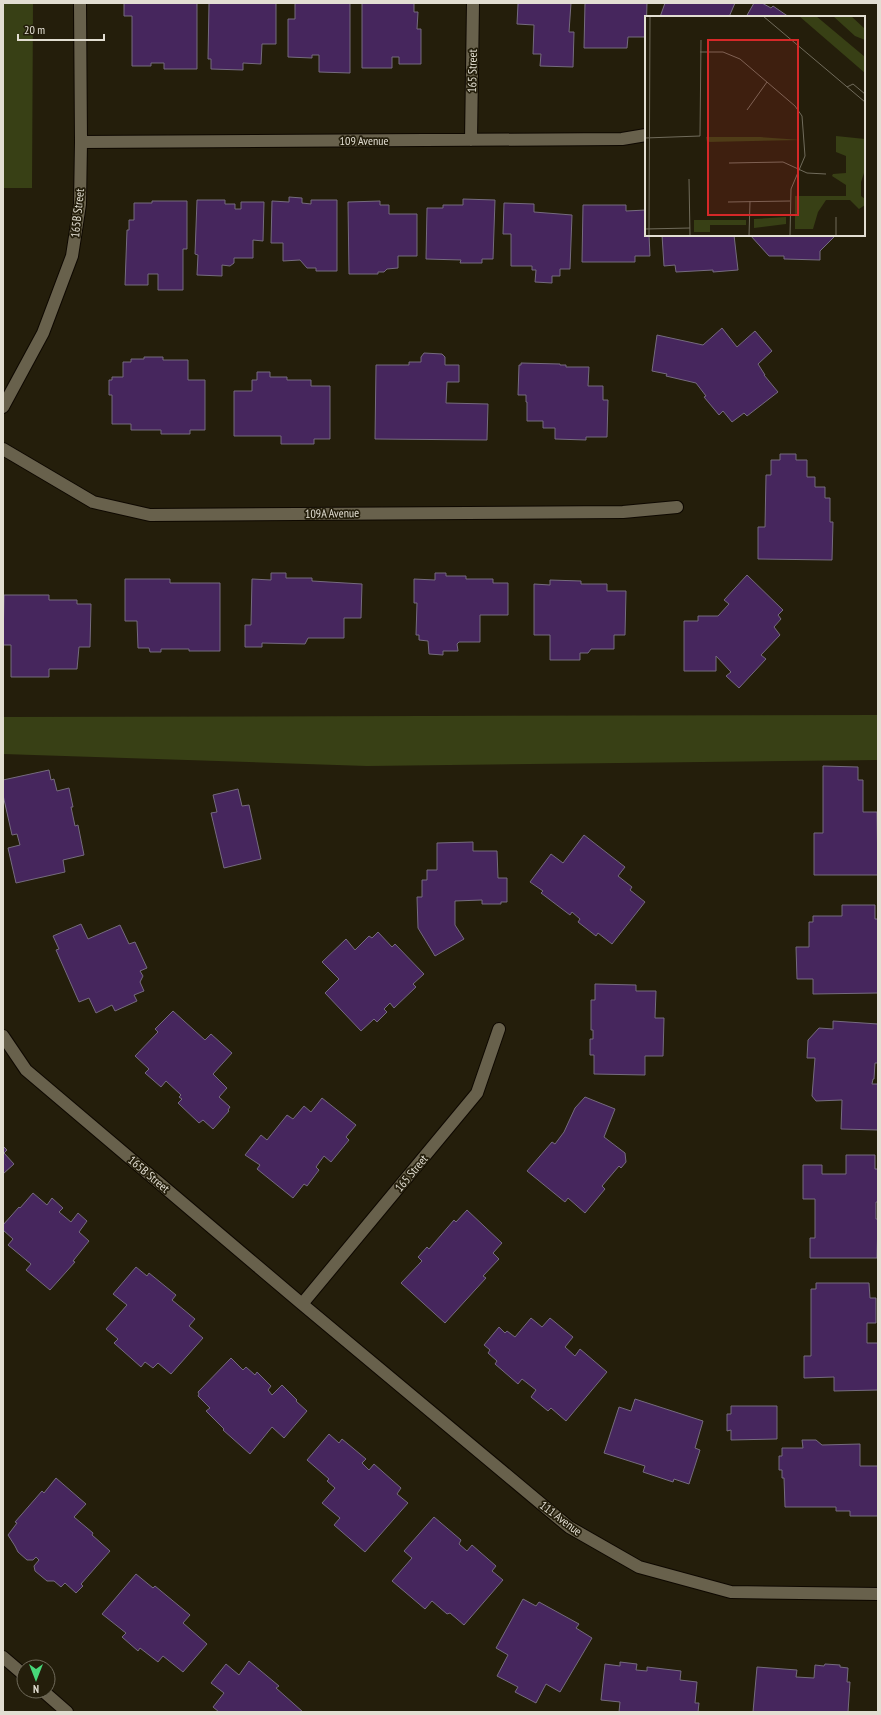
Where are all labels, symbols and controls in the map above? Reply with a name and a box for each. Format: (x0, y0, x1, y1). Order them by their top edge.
scale bar (18, 16, 104, 42)
inset map (645, 16, 865, 236)
text: 20 m (24, 22, 45, 37)
street label: 165 Street (464, 48, 480, 93)
street label: 109 Avenue (340, 133, 388, 148)
street label: 165B Street (67, 187, 87, 238)
street label: 109A Avenue (305, 505, 359, 521)
street label: 165 Street (391, 1151, 431, 1195)
street label: 165B Street (125, 1152, 173, 1196)
street label: 111 Avenue (537, 1497, 585, 1539)
north arrow (16, 1659, 56, 1699)
text: N (33, 1682, 39, 1696)

